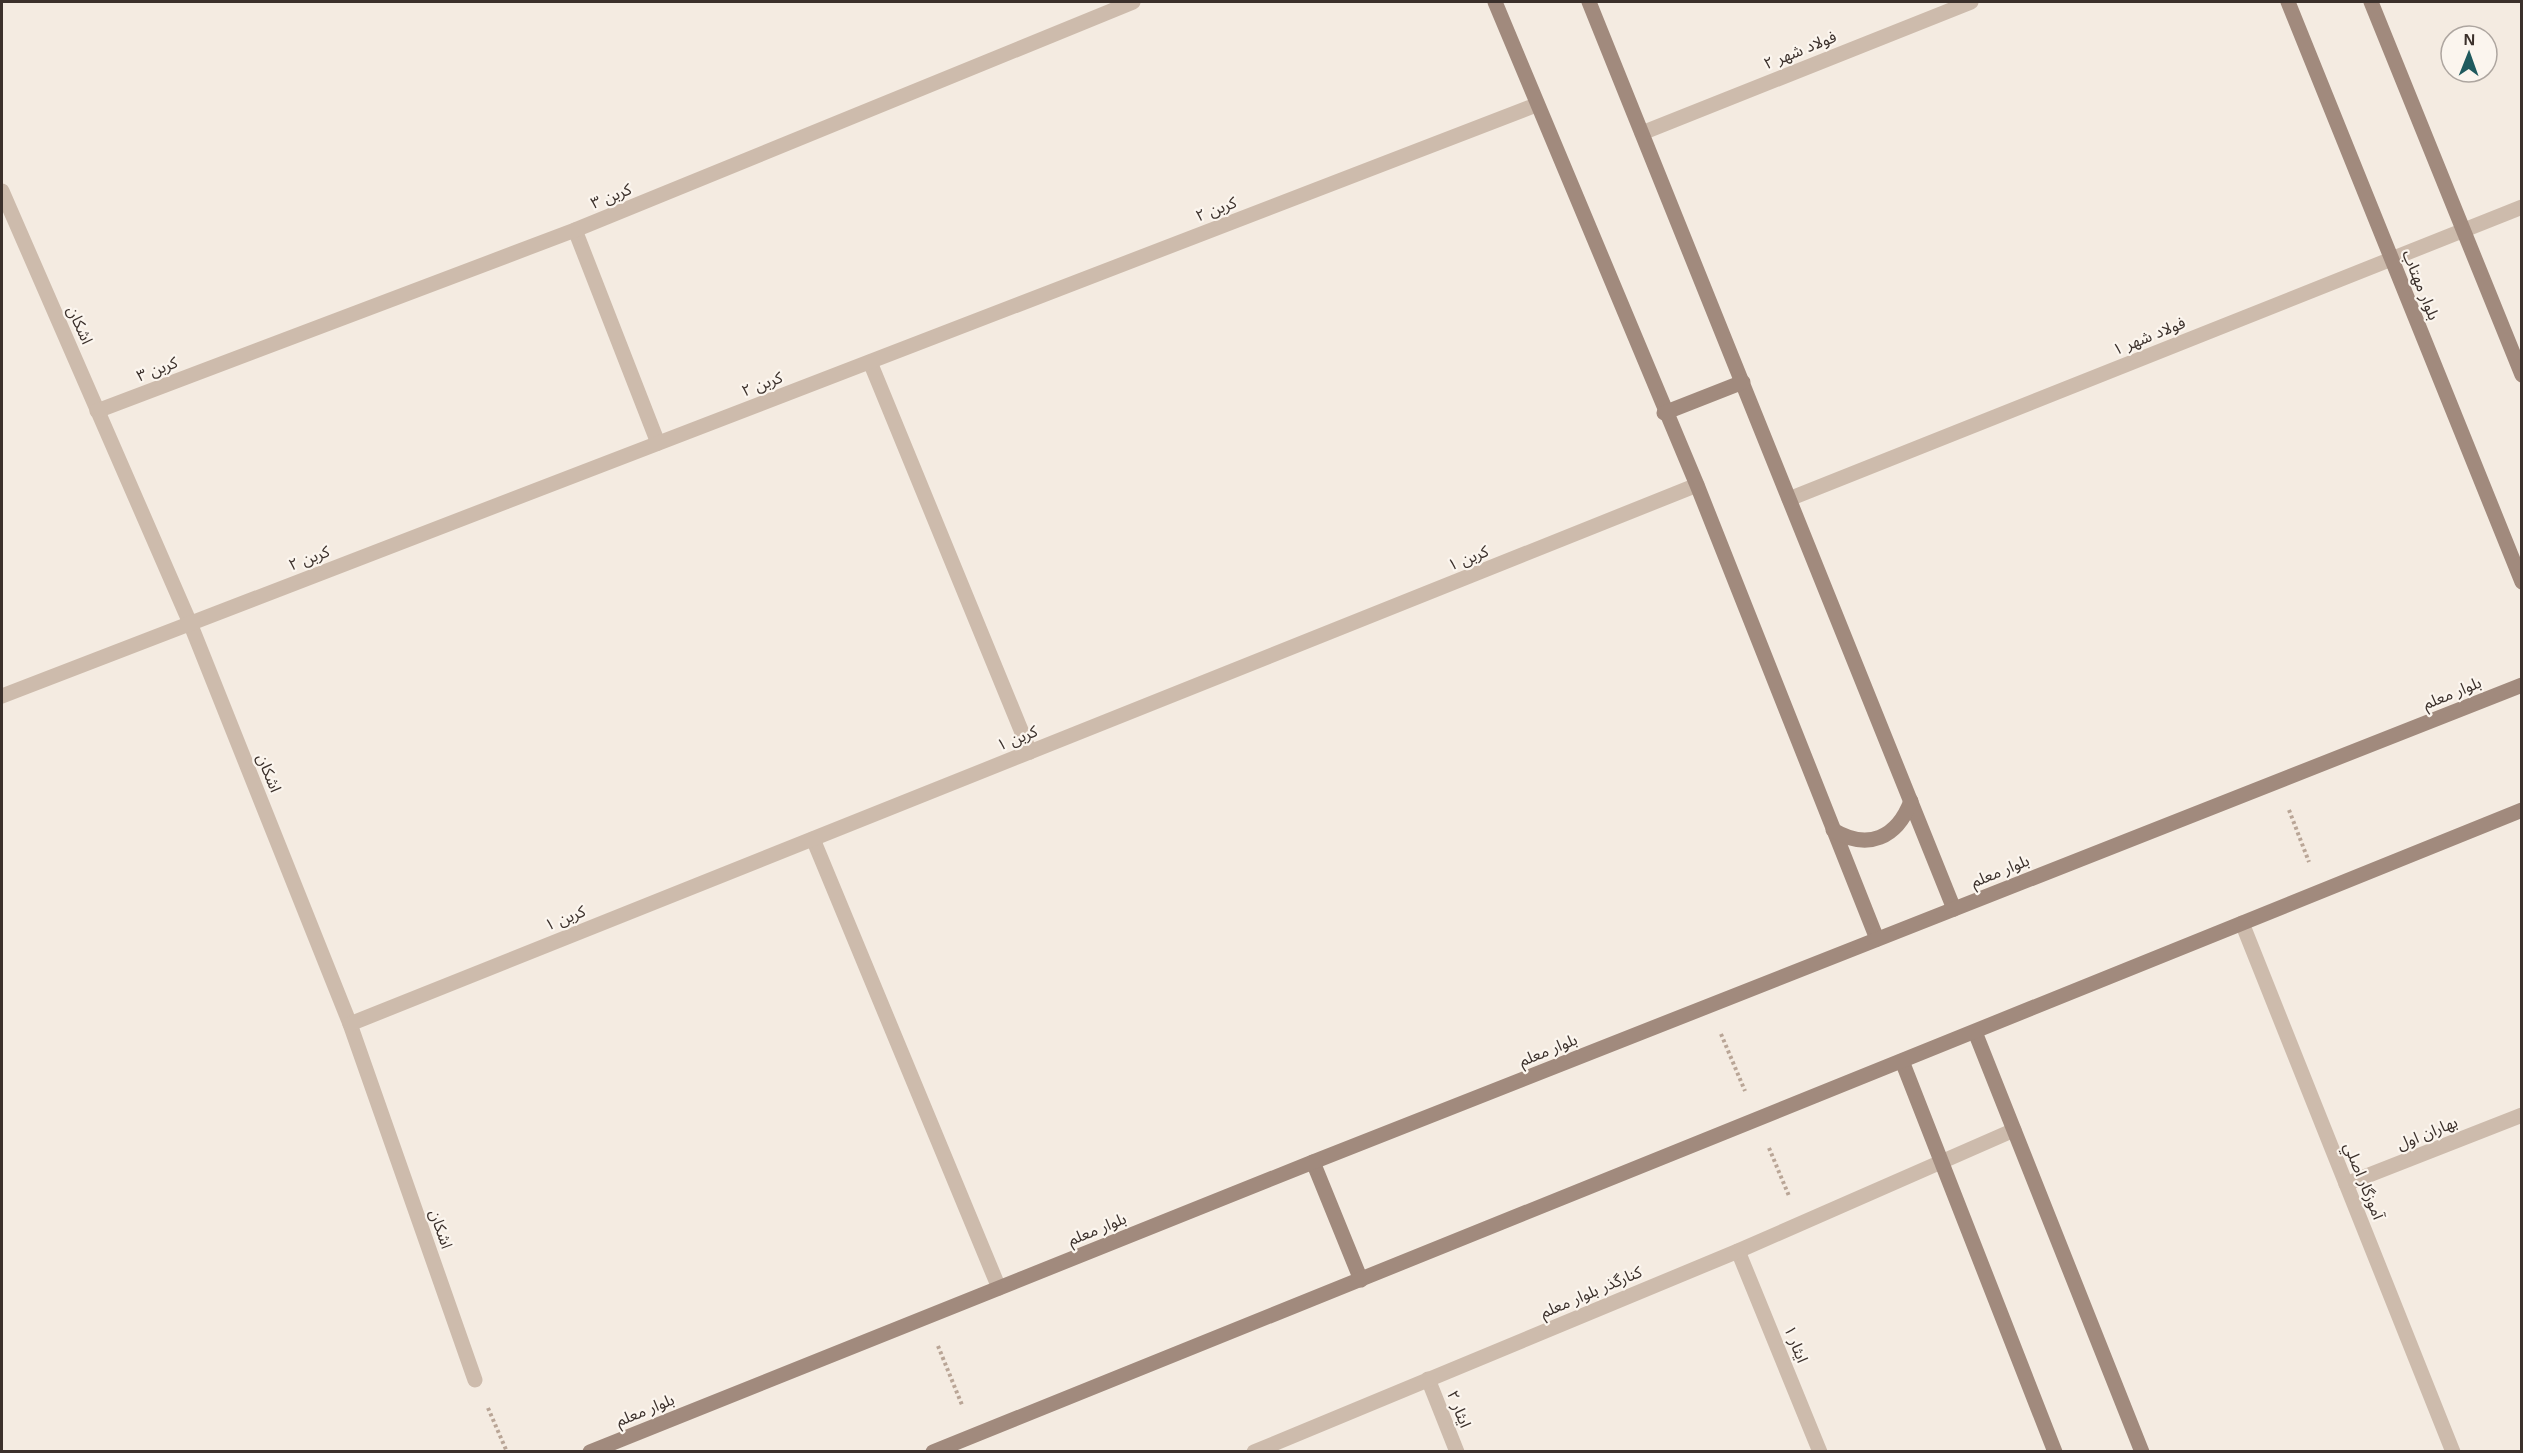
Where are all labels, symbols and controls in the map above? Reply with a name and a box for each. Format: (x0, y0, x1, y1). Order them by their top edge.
north arrow (2439, 24, 2499, 84)
street label: فولاد شهر ۲ (1761, 28, 1839, 73)
text: N (2463, 31, 2475, 48)
street label: کربن ۳ (588, 180, 634, 213)
street label: کربن ۲ (1193, 193, 1239, 225)
street label: بلوار مهتاب (2398, 248, 2443, 323)
street label: اشکان (63, 303, 96, 347)
street label: فولاد شهر ۱ (2110, 314, 2188, 359)
street label: کربن ۳ (134, 353, 180, 385)
street label: کربن ۲ (739, 368, 785, 400)
street label: کربن ۲ (286, 542, 332, 574)
street label: کربن ۱ (1445, 542, 1491, 575)
street label: بلوار معلم (2420, 674, 2485, 716)
street label: کربن ۱ (994, 722, 1040, 755)
street label: اشکان (253, 751, 284, 795)
street label: بلوار معلم (1968, 852, 2033, 894)
street label: کربن ۱ (542, 902, 588, 935)
street label: بلوار معلم (1516, 1031, 1581, 1073)
street label: بهاران اول (2394, 1113, 2461, 1155)
street label: آموزگار اصلي (2337, 1140, 2388, 1225)
street label: اشکان (425, 1207, 456, 1251)
street label: بلوار معلم (1065, 1210, 1130, 1252)
street label: کنارگذر بلوار معلم (1538, 1263, 1646, 1325)
street label: ایثار ۱ (1780, 1323, 1811, 1366)
street label: ایثار ۲ (1443, 1388, 1474, 1431)
street label: بلوار معلم (613, 1391, 678, 1433)

